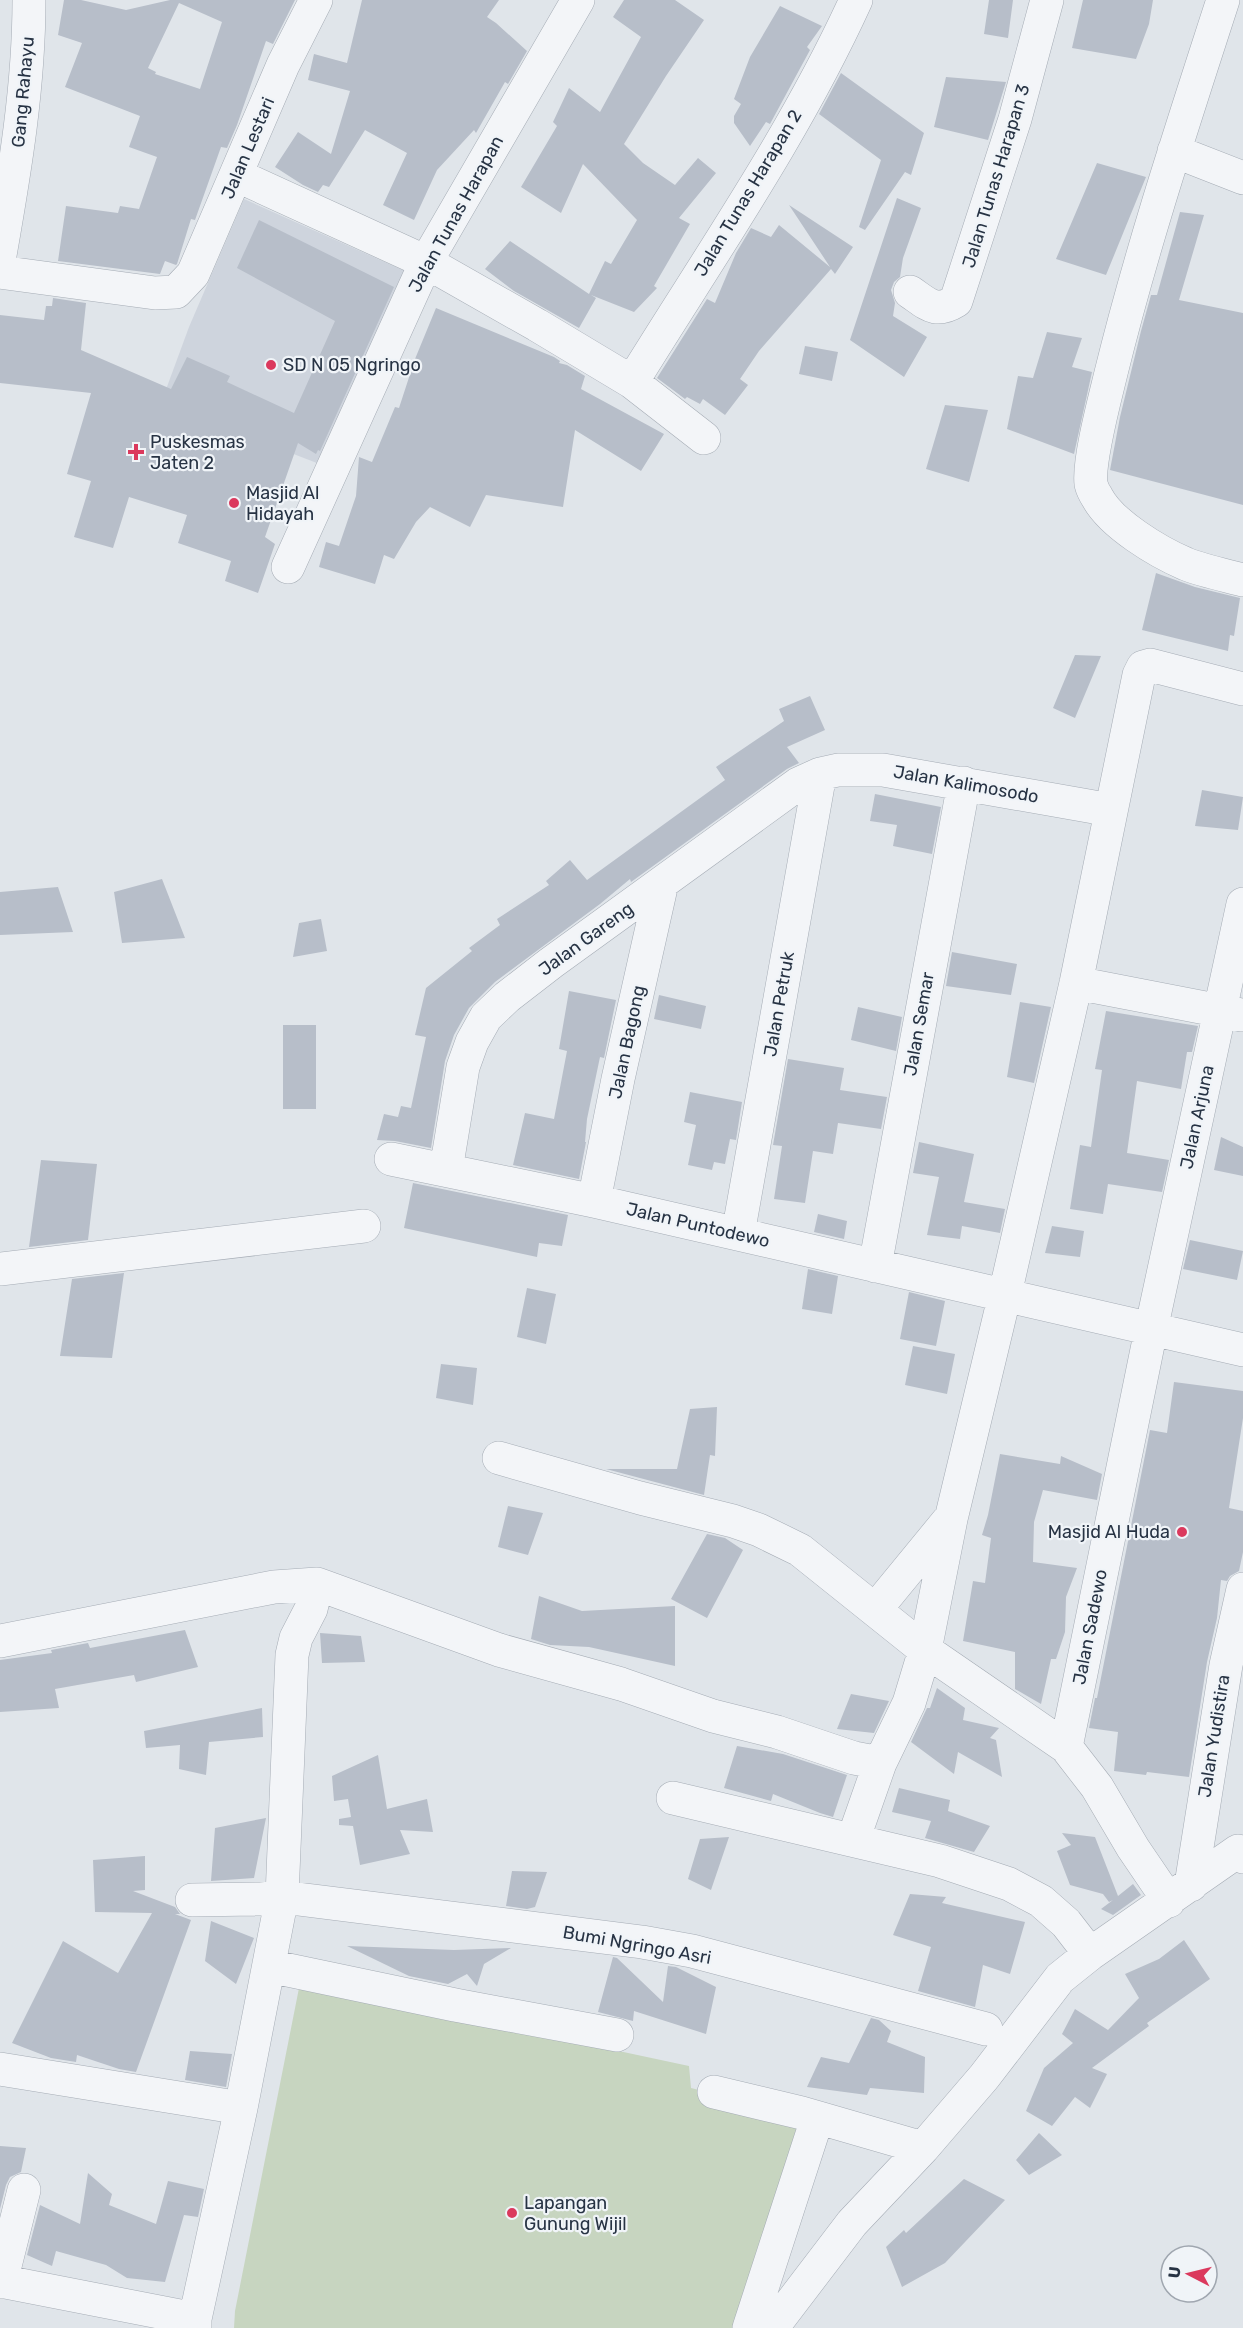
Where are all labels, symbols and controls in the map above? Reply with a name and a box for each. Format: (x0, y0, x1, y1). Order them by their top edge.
street label: Gang Rahayu (7, 36, 39, 148)
street label: Jalan Tunas Harapan 3 (958, 81, 1034, 271)
street label: Jalan Lestari (217, 94, 279, 202)
street label: Jalan Tunas Harapan 2 (689, 106, 807, 280)
street label: Jalan Tunas Harapan (404, 132, 508, 296)
place label: SD N 05 Ngringo (283, 354, 421, 376)
marker: SD N 05 Ngringo (264, 358, 278, 372)
place label: Puskesmas Jaten 2 (150, 431, 245, 474)
marker: Puskesmas Jaten 2 (127, 443, 145, 461)
place label: Masjid Al Hidayah (246, 482, 319, 525)
marker: Masjid Al Hidayah (227, 496, 241, 510)
street label: Jalan Kalimosodo (892, 760, 1040, 808)
street label: Jalan Gareng (534, 897, 638, 981)
street label: Jalan Petruk (759, 949, 799, 1058)
street label: Jalan Semar (899, 970, 939, 1078)
street label: Jalan Bagong (604, 983, 650, 1101)
street label: Jalan Arjuna (1175, 1063, 1219, 1171)
street label: Jalan Puntodewo (624, 1198, 772, 1252)
place label: Masjid Al Huda (1048, 1521, 1170, 1543)
marker: Masjid Al Huda (1175, 1525, 1189, 1539)
street label: Jalan Sadewo (1068, 1567, 1112, 1687)
street label: Jalan Yudistira (1193, 1673, 1235, 1799)
street label: Bumi Ngringo Asri (561, 1921, 713, 1969)
place label: Lapangan Gunung Wijil (524, 2192, 627, 2235)
marker: Lapangan Gunung Wijil (505, 2206, 519, 2220)
north arrow (1159, 2244, 1219, 2304)
text: U (1164, 2265, 1185, 2279)

